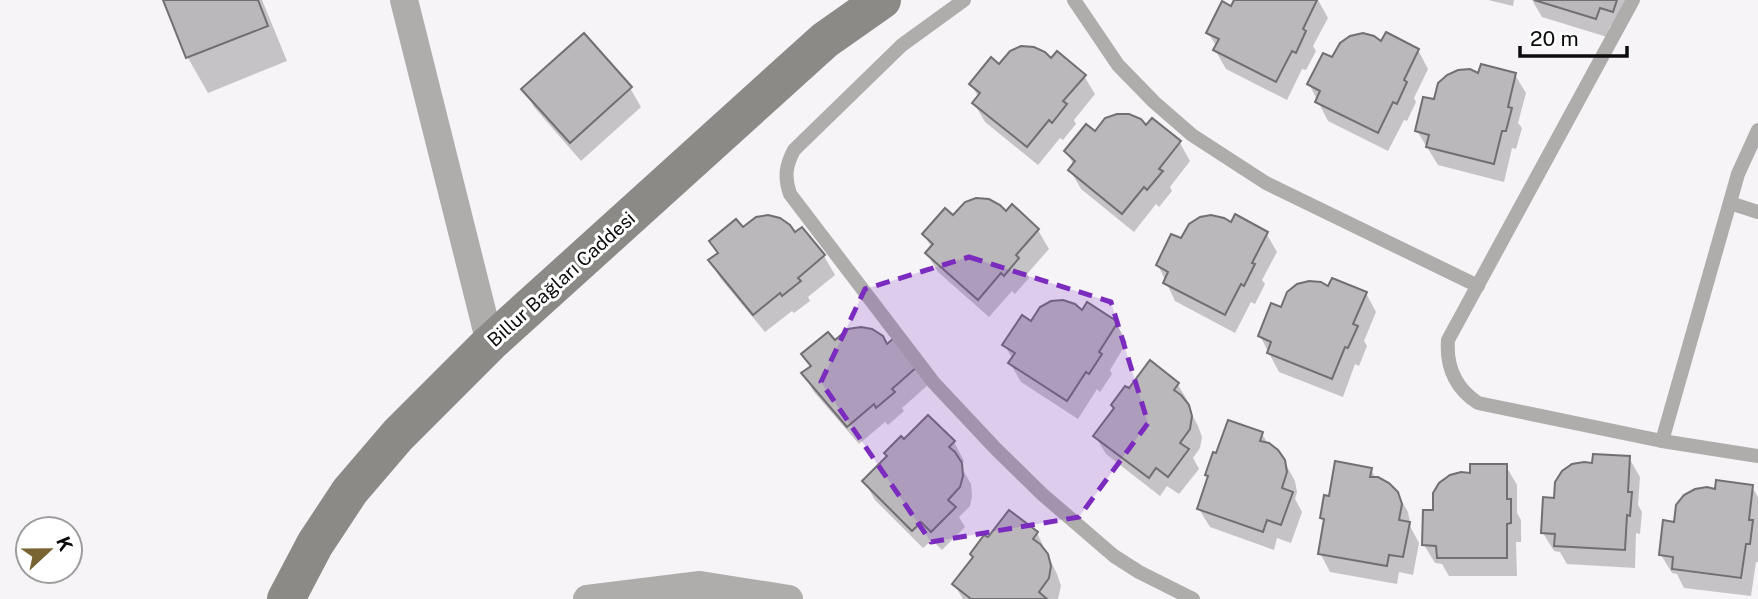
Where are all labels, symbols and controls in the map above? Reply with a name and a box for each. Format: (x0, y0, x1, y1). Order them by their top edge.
scale bar (1520, 14, 1627, 58)
text: 20 m (1530, 26, 1579, 51)
street label: Billur Bağları Caddesi (483, 207, 639, 351)
north arrow (14, 515, 84, 585)
text: K (52, 533, 78, 554)

